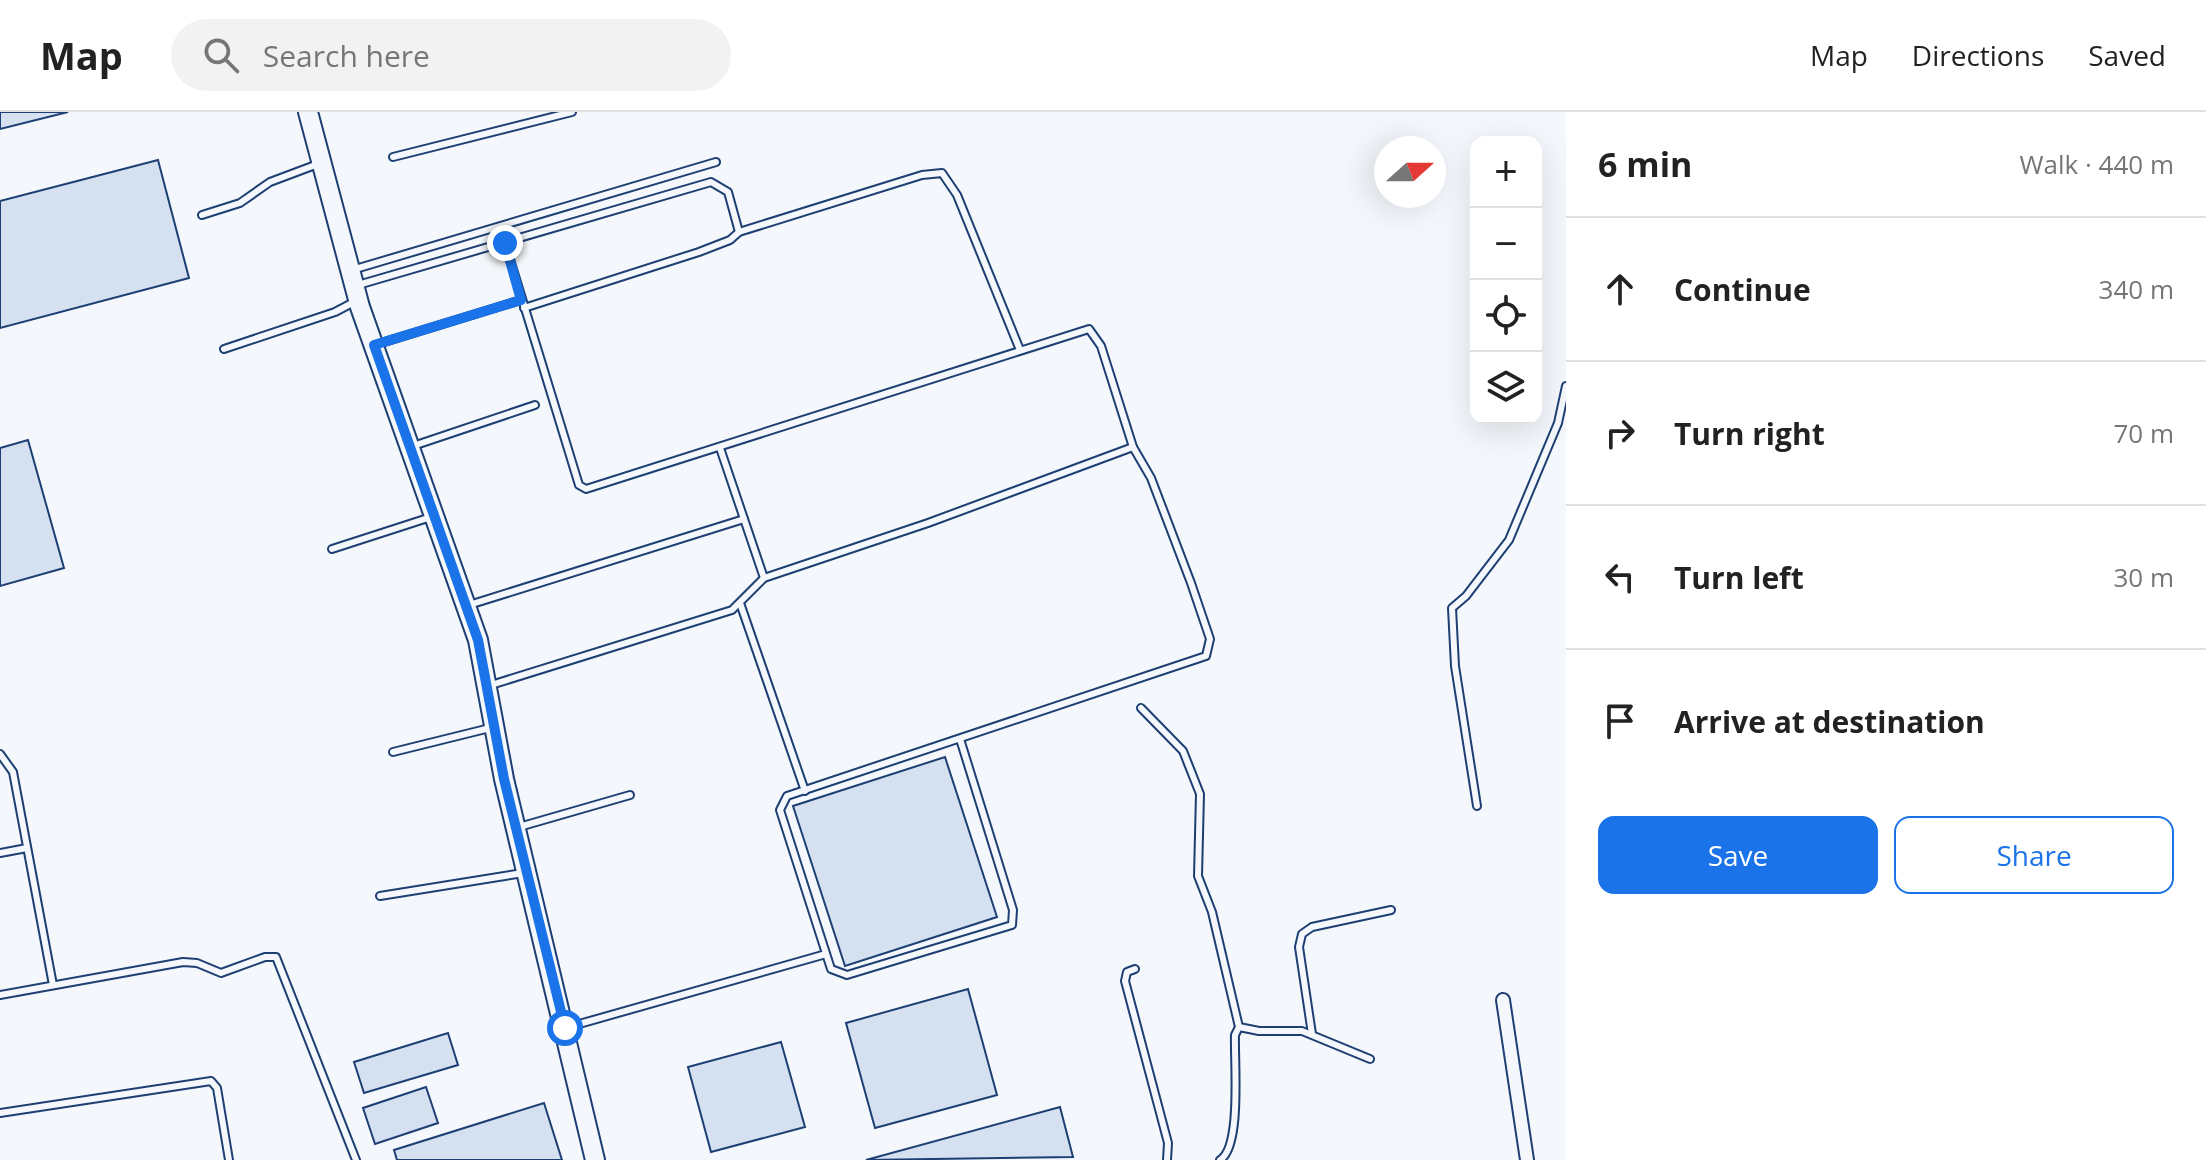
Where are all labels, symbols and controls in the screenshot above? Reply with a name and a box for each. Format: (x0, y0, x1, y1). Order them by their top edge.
search box (171, 19, 731, 91)
text: Map (40, 29, 123, 81)
icon: search (199, 33, 243, 77)
text: Search here (263, 35, 430, 76)
text: Map (1810, 36, 1868, 74)
text: Directions (1912, 36, 2044, 74)
text: Saved (2088, 36, 2166, 74)
north arrow (1374, 136, 1446, 208)
map controls (1470, 136, 1542, 424)
button: + (1470, 136, 1542, 208)
text: 6 min (1598, 141, 1692, 187)
text: Walk · 440 m (2020, 146, 2174, 182)
button: − (1470, 208, 1542, 280)
route end (487, 225, 523, 261)
icon: ahead (1598, 267, 1642, 311)
text: Continue (1674, 269, 1811, 310)
text: 340 m (2099, 271, 2174, 307)
button: locate (1470, 280, 1542, 352)
button: layers (1470, 352, 1542, 424)
icon: right (1598, 411, 1642, 455)
text: Turn right (1674, 413, 1825, 454)
text: 70 m (2113, 415, 2174, 451)
icon: left (1598, 555, 1642, 599)
text: Turn left (1674, 557, 1804, 598)
text: 30 m (2113, 559, 2174, 595)
icon: arrive (1598, 699, 1642, 743)
text: Arrive at destination (1674, 701, 1985, 742)
button: Save (1598, 816, 1878, 894)
button: Share (1894, 816, 2174, 894)
route start (547, 1010, 583, 1046)

